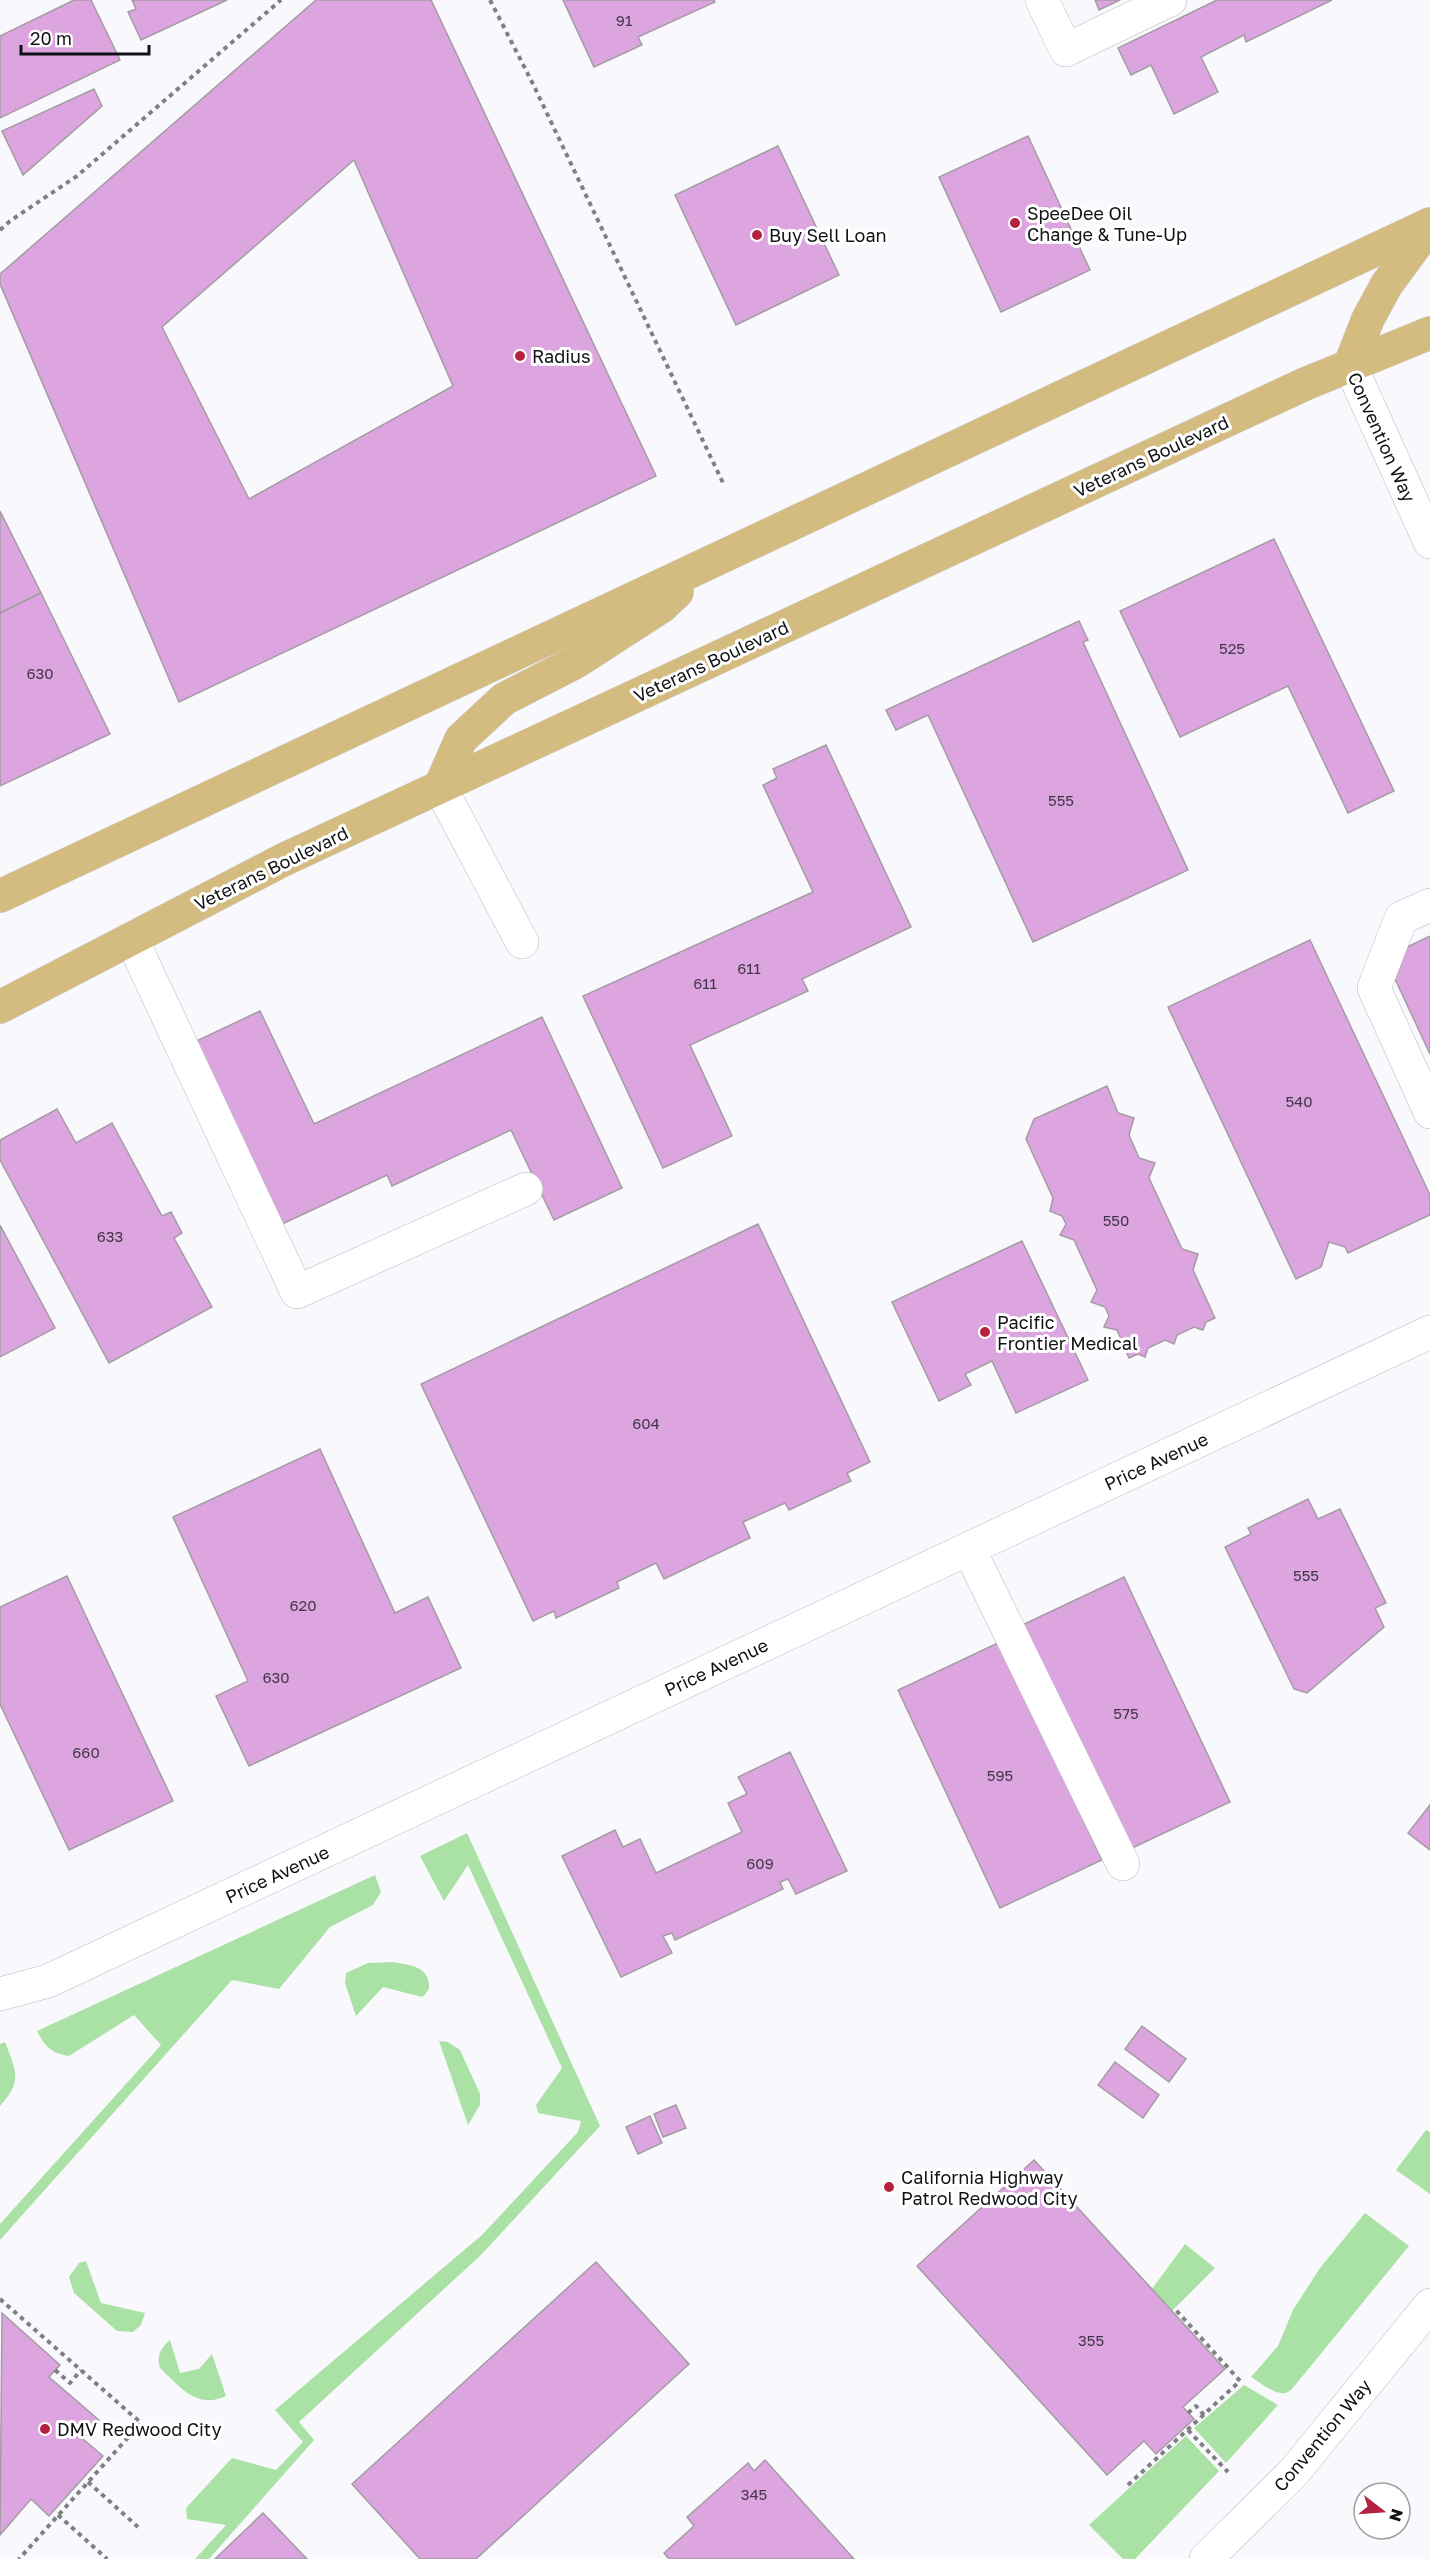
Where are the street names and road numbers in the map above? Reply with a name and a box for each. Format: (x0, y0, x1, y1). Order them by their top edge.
street label: Convention Way (1344, 369, 1420, 505)
street label: Veterans Boulevard (1070, 410, 1232, 502)
street label: Veterans Boulevard (630, 615, 792, 707)
street label: Veterans Boulevard (191, 821, 351, 915)
street label: Price Avenue (1101, 1427, 1211, 1495)
street label: Price Avenue (661, 1633, 771, 1701)
street label: Price Avenue (222, 1840, 332, 1908)
street label: Convention Way (1269, 2374, 1375, 2496)

